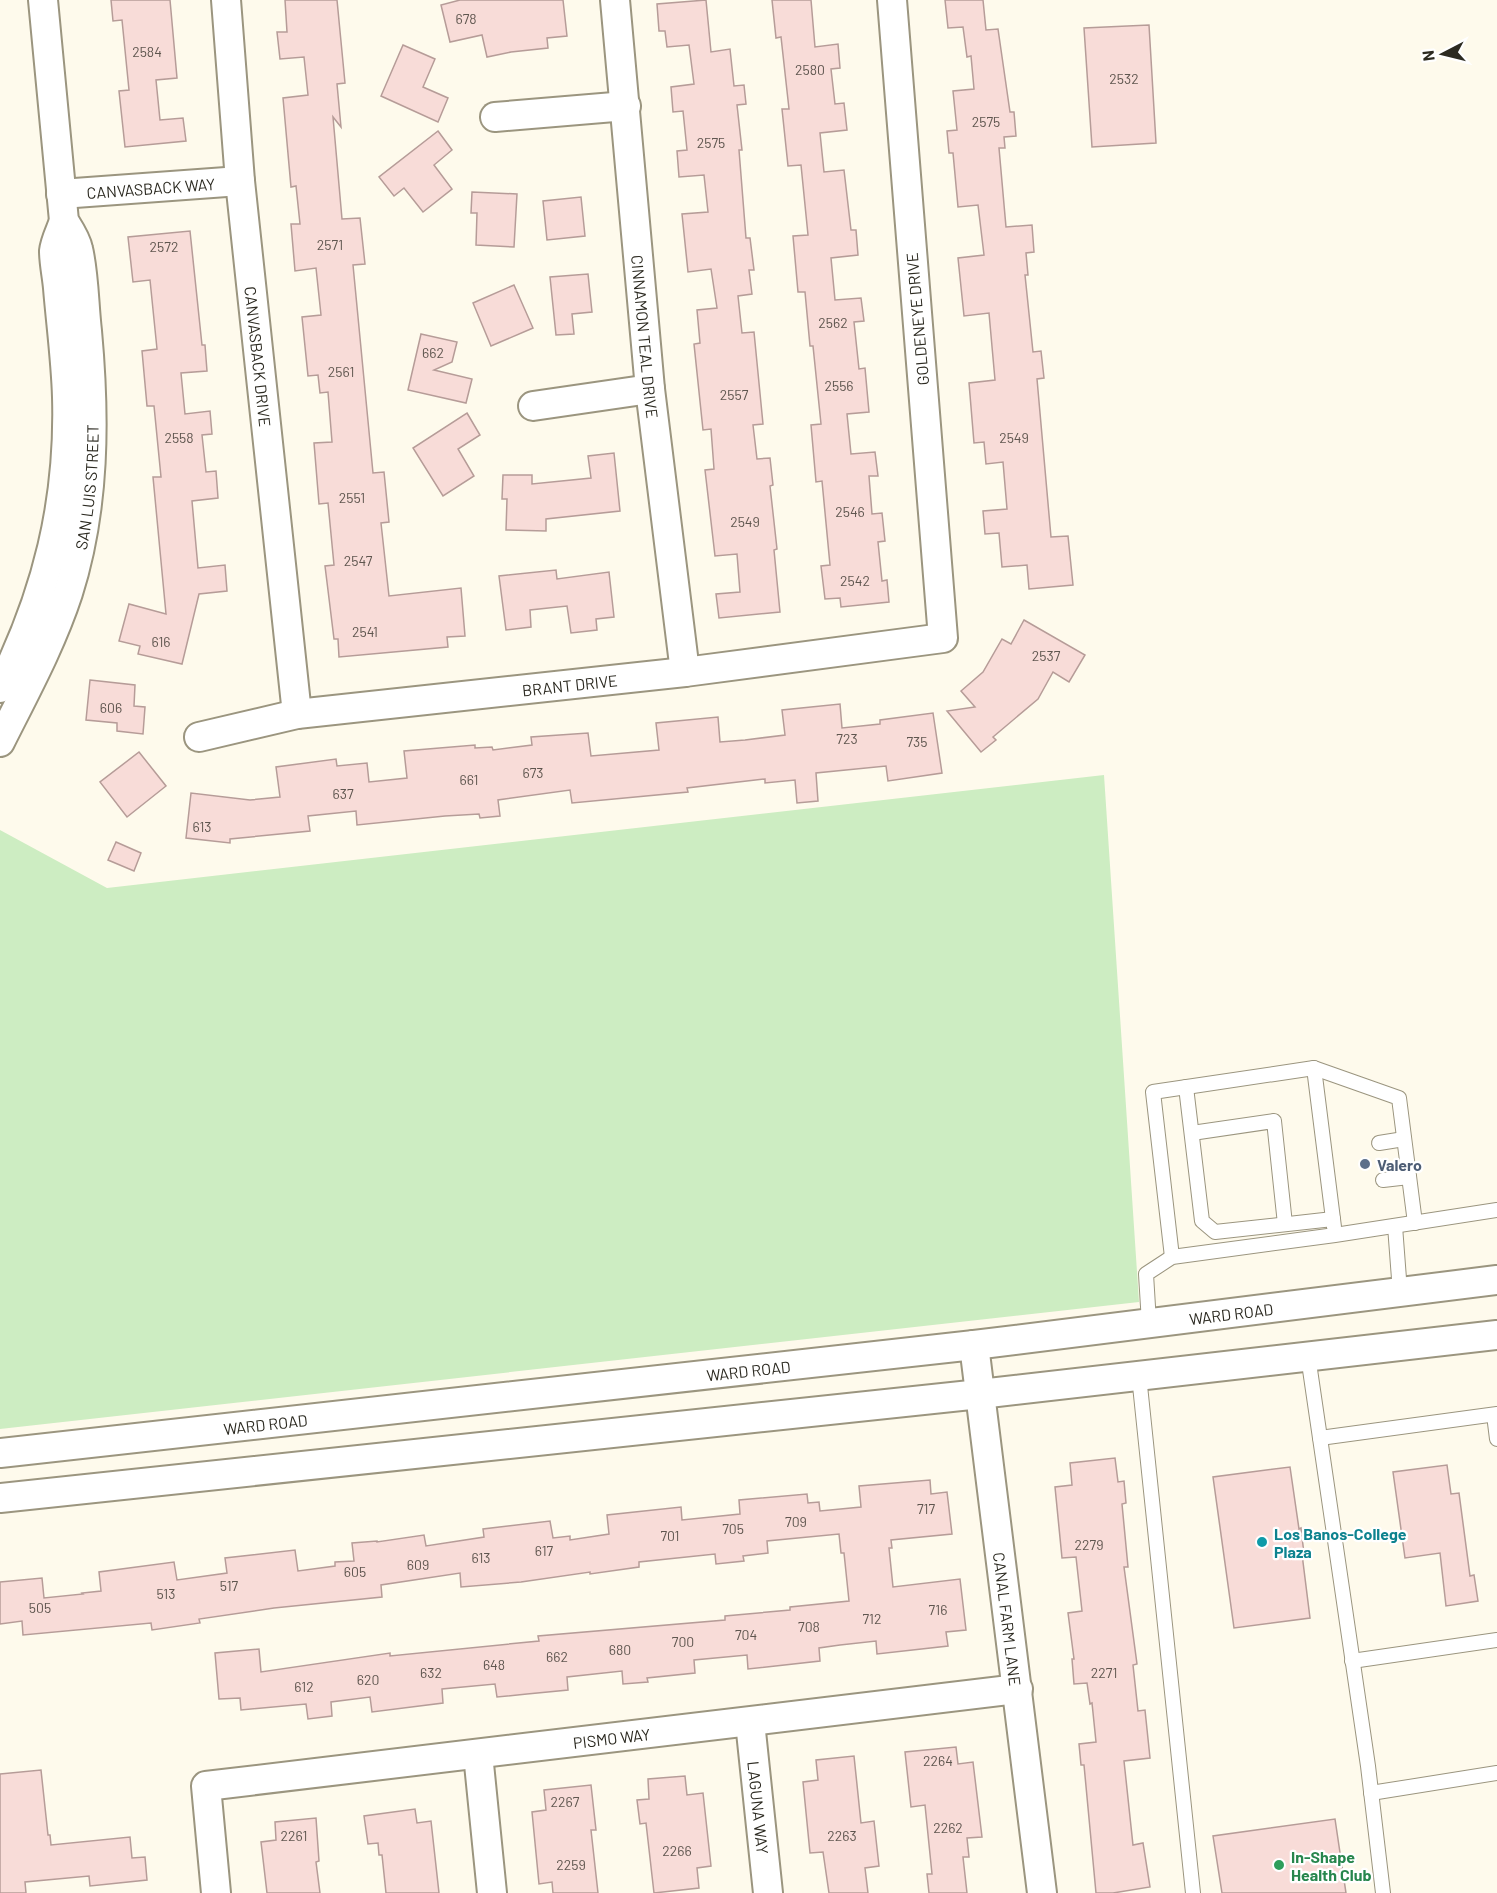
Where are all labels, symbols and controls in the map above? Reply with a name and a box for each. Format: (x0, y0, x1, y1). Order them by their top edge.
house number: 678 (455, 10, 477, 27)
north arrow (1413, 24, 1473, 84)
house number: 2584 (132, 43, 162, 60)
text: N (1418, 49, 1438, 62)
house number: 2580 (795, 61, 825, 78)
house number: 2532 (1109, 70, 1139, 87)
house number: 2575 (972, 113, 1000, 130)
house number: 2575 (697, 134, 725, 151)
street label: CANVASBACK WAY (86, 173, 216, 202)
house number: 2571 (317, 236, 343, 253)
house number: 2572 (150, 238, 178, 255)
street label: GOLDENEYE DRIVE (902, 252, 932, 386)
street label: CINNAMON TEAL DRIVE (628, 254, 663, 419)
street label: CANVASBACK DRIVE (242, 285, 276, 428)
house number: 2562 (818, 314, 848, 331)
house number: 662 (422, 344, 444, 361)
house number: 2561 (328, 363, 354, 380)
house number: 2556 (824, 377, 854, 394)
house number: 2557 (720, 386, 749, 403)
street label: SAN LUIS STREET (70, 424, 101, 551)
house number: 2558 (164, 429, 194, 446)
house number: 2549 (999, 429, 1029, 446)
house number: 2551 (339, 489, 365, 506)
house number: 2546 (835, 503, 865, 520)
house number: 2549 (730, 513, 760, 530)
house number: 2547 (344, 552, 373, 569)
house number: 2542 (840, 572, 870, 589)
house number: 2541 (352, 623, 378, 640)
house number: 616 (151, 633, 171, 650)
house number: 2537 (1032, 647, 1061, 664)
street label: BRANT DRIVE (521, 670, 619, 699)
house number: 606 (100, 699, 122, 716)
house number: 723 (836, 730, 858, 747)
house number: 735 (906, 733, 928, 750)
house number: 673 (522, 764, 544, 781)
house number: 661 (459, 771, 479, 788)
house number: 637 (332, 785, 354, 802)
house number: 613 (192, 818, 212, 835)
place label: Valero (1377, 1155, 1422, 1174)
marker: Valero (1358, 1157, 1372, 1171)
street label: WARD ROAD (1188, 1298, 1274, 1328)
street label: WARD ROAD (705, 1356, 791, 1384)
street label: WARD ROAD (222, 1409, 308, 1438)
house number: 717 (917, 1500, 935, 1517)
house number: 709 (785, 1513, 807, 1530)
house number: 705 (722, 1520, 744, 1537)
place label: Los Banos-College Plaza (1274, 1524, 1407, 1561)
house number: 701 (660, 1527, 680, 1544)
marker: Los Banos-College Plaza (1255, 1535, 1269, 1549)
house number: 2279 (1075, 1536, 1103, 1553)
house number: 617 (535, 1542, 554, 1559)
house number: 613 (471, 1549, 491, 1566)
street label: CANAL FARM LANE (990, 1551, 1026, 1687)
house number: 609 (407, 1556, 429, 1573)
house number: 605 (344, 1563, 366, 1580)
house number: 517 (220, 1577, 239, 1594)
house number: 513 (157, 1585, 175, 1602)
house number: 505 (29, 1599, 51, 1616)
house number: 716 (929, 1601, 947, 1618)
house number: 712 (862, 1610, 882, 1627)
house number: 708 (798, 1618, 820, 1635)
house number: 704 (735, 1626, 757, 1643)
house number: 700 (672, 1633, 694, 1650)
house number: 680 (609, 1641, 631, 1658)
house number: 662 (546, 1648, 568, 1665)
house number: 648 (483, 1656, 505, 1673)
house number: 632 (420, 1664, 442, 1681)
house number: 2271 (1091, 1664, 1117, 1681)
house number: 620 (357, 1671, 379, 1688)
house number: 612 (294, 1678, 314, 1695)
street label: PISMO WAY (572, 1723, 651, 1752)
house number: 2264 (923, 1752, 953, 1769)
street label: LAGUNA WAY (745, 1760, 773, 1855)
house number: 2267 (551, 1793, 580, 1810)
house number: 2262 (933, 1819, 963, 1836)
house number: 2261 (281, 1827, 307, 1844)
house number: 2263 (827, 1827, 857, 1844)
house number: 2266 (662, 1842, 692, 1859)
place label: In-Shape Health Club (1291, 1847, 1372, 1884)
house number: 2259 (556, 1856, 586, 1873)
marker: In-Shape Health Club (1272, 1858, 1286, 1872)

